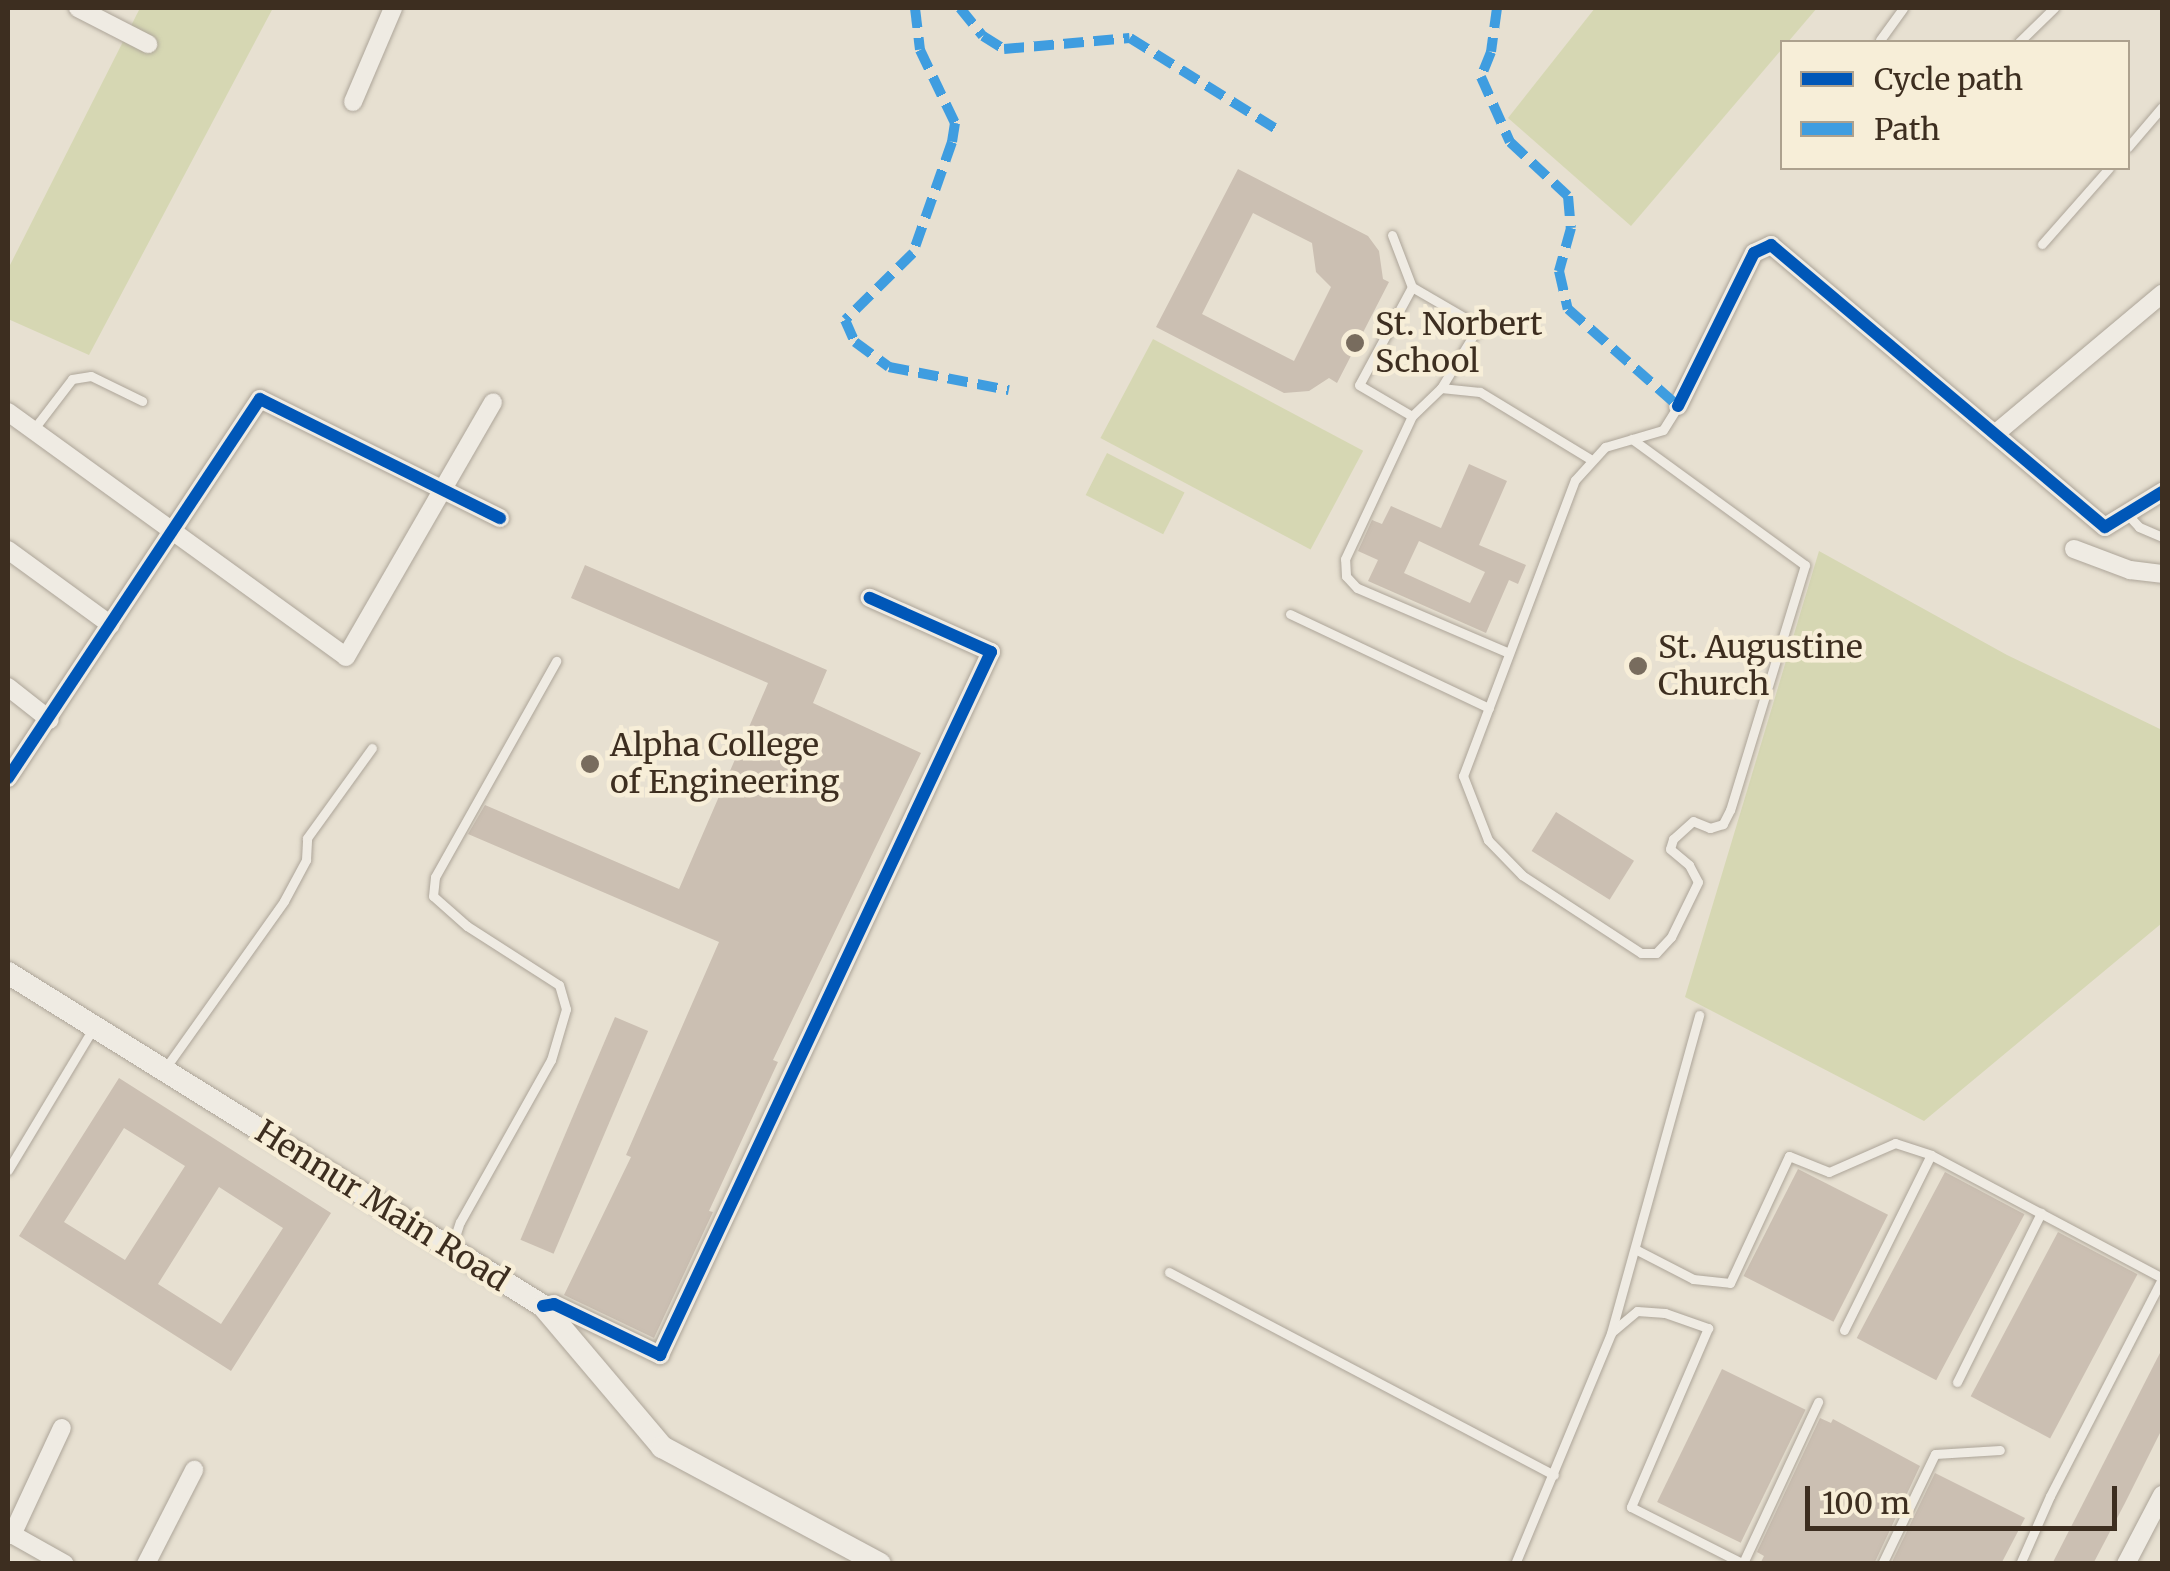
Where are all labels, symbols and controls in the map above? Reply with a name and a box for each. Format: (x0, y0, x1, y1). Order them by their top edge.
legend (1780, 40, 2130, 170)
text: Cycle path (1874, 60, 2023, 98)
text: Path (1874, 110, 1940, 148)
place label: St. Norbert School (1375, 306, 1542, 381)
marker: St. Norbert School (1344, 332, 1366, 354)
place label: St. Augustine Church (1658, 629, 1863, 704)
marker: St. Augustine Church (1627, 655, 1649, 677)
place label: Alpha College of Engineering (610, 727, 839, 802)
marker: Alpha College of Engineering (579, 753, 601, 775)
street label: Hennur Main Road (248, 1113, 516, 1299)
scale bar (1810, 1466, 2122, 1528)
text: 100 m (1822, 1484, 1910, 1522)

